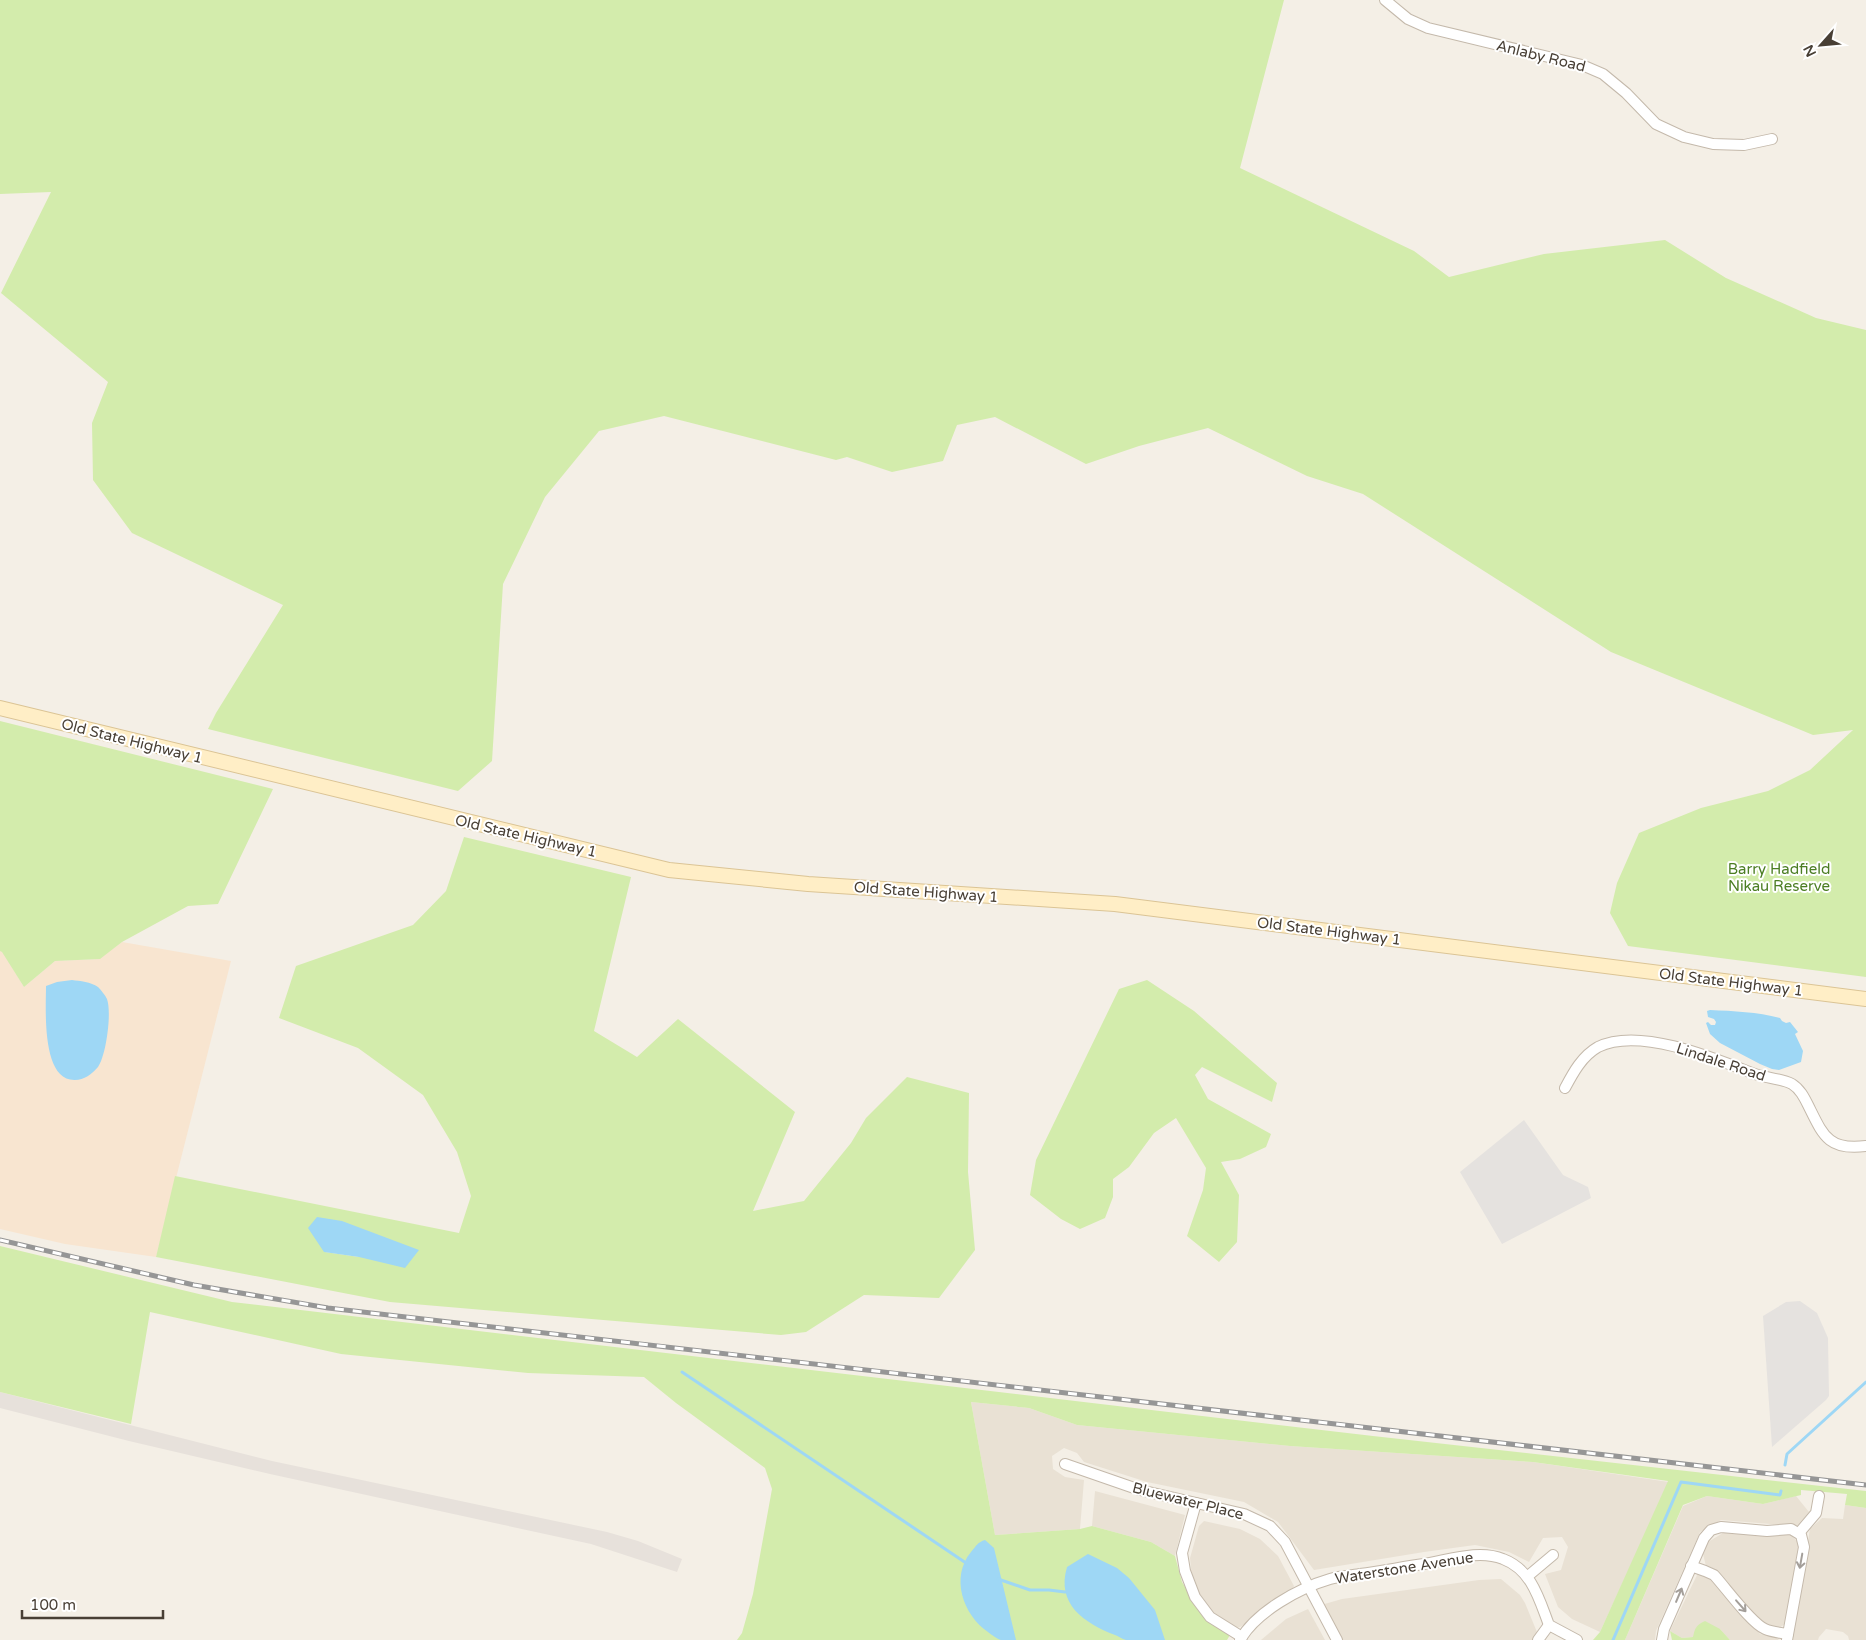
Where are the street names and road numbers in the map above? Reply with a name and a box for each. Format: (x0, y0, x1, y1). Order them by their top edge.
street label: Anlaby Road (1494, 36, 1588, 76)
street label: Old State Highway 1 (60, 715, 204, 767)
street label: Old State Highway 1 (453, 811, 599, 861)
street label: Old State Highway 1 (853, 878, 999, 906)
street label: Old State Highway 1 (1256, 913, 1402, 949)
street label: Old State Highway 1 (1658, 964, 1804, 1000)
street label: Lindale Road (1674, 1039, 1768, 1085)
street label: Bluewater Place (1131, 1478, 1245, 1524)
street label: Waterstone Avenue (1334, 1548, 1474, 1588)

